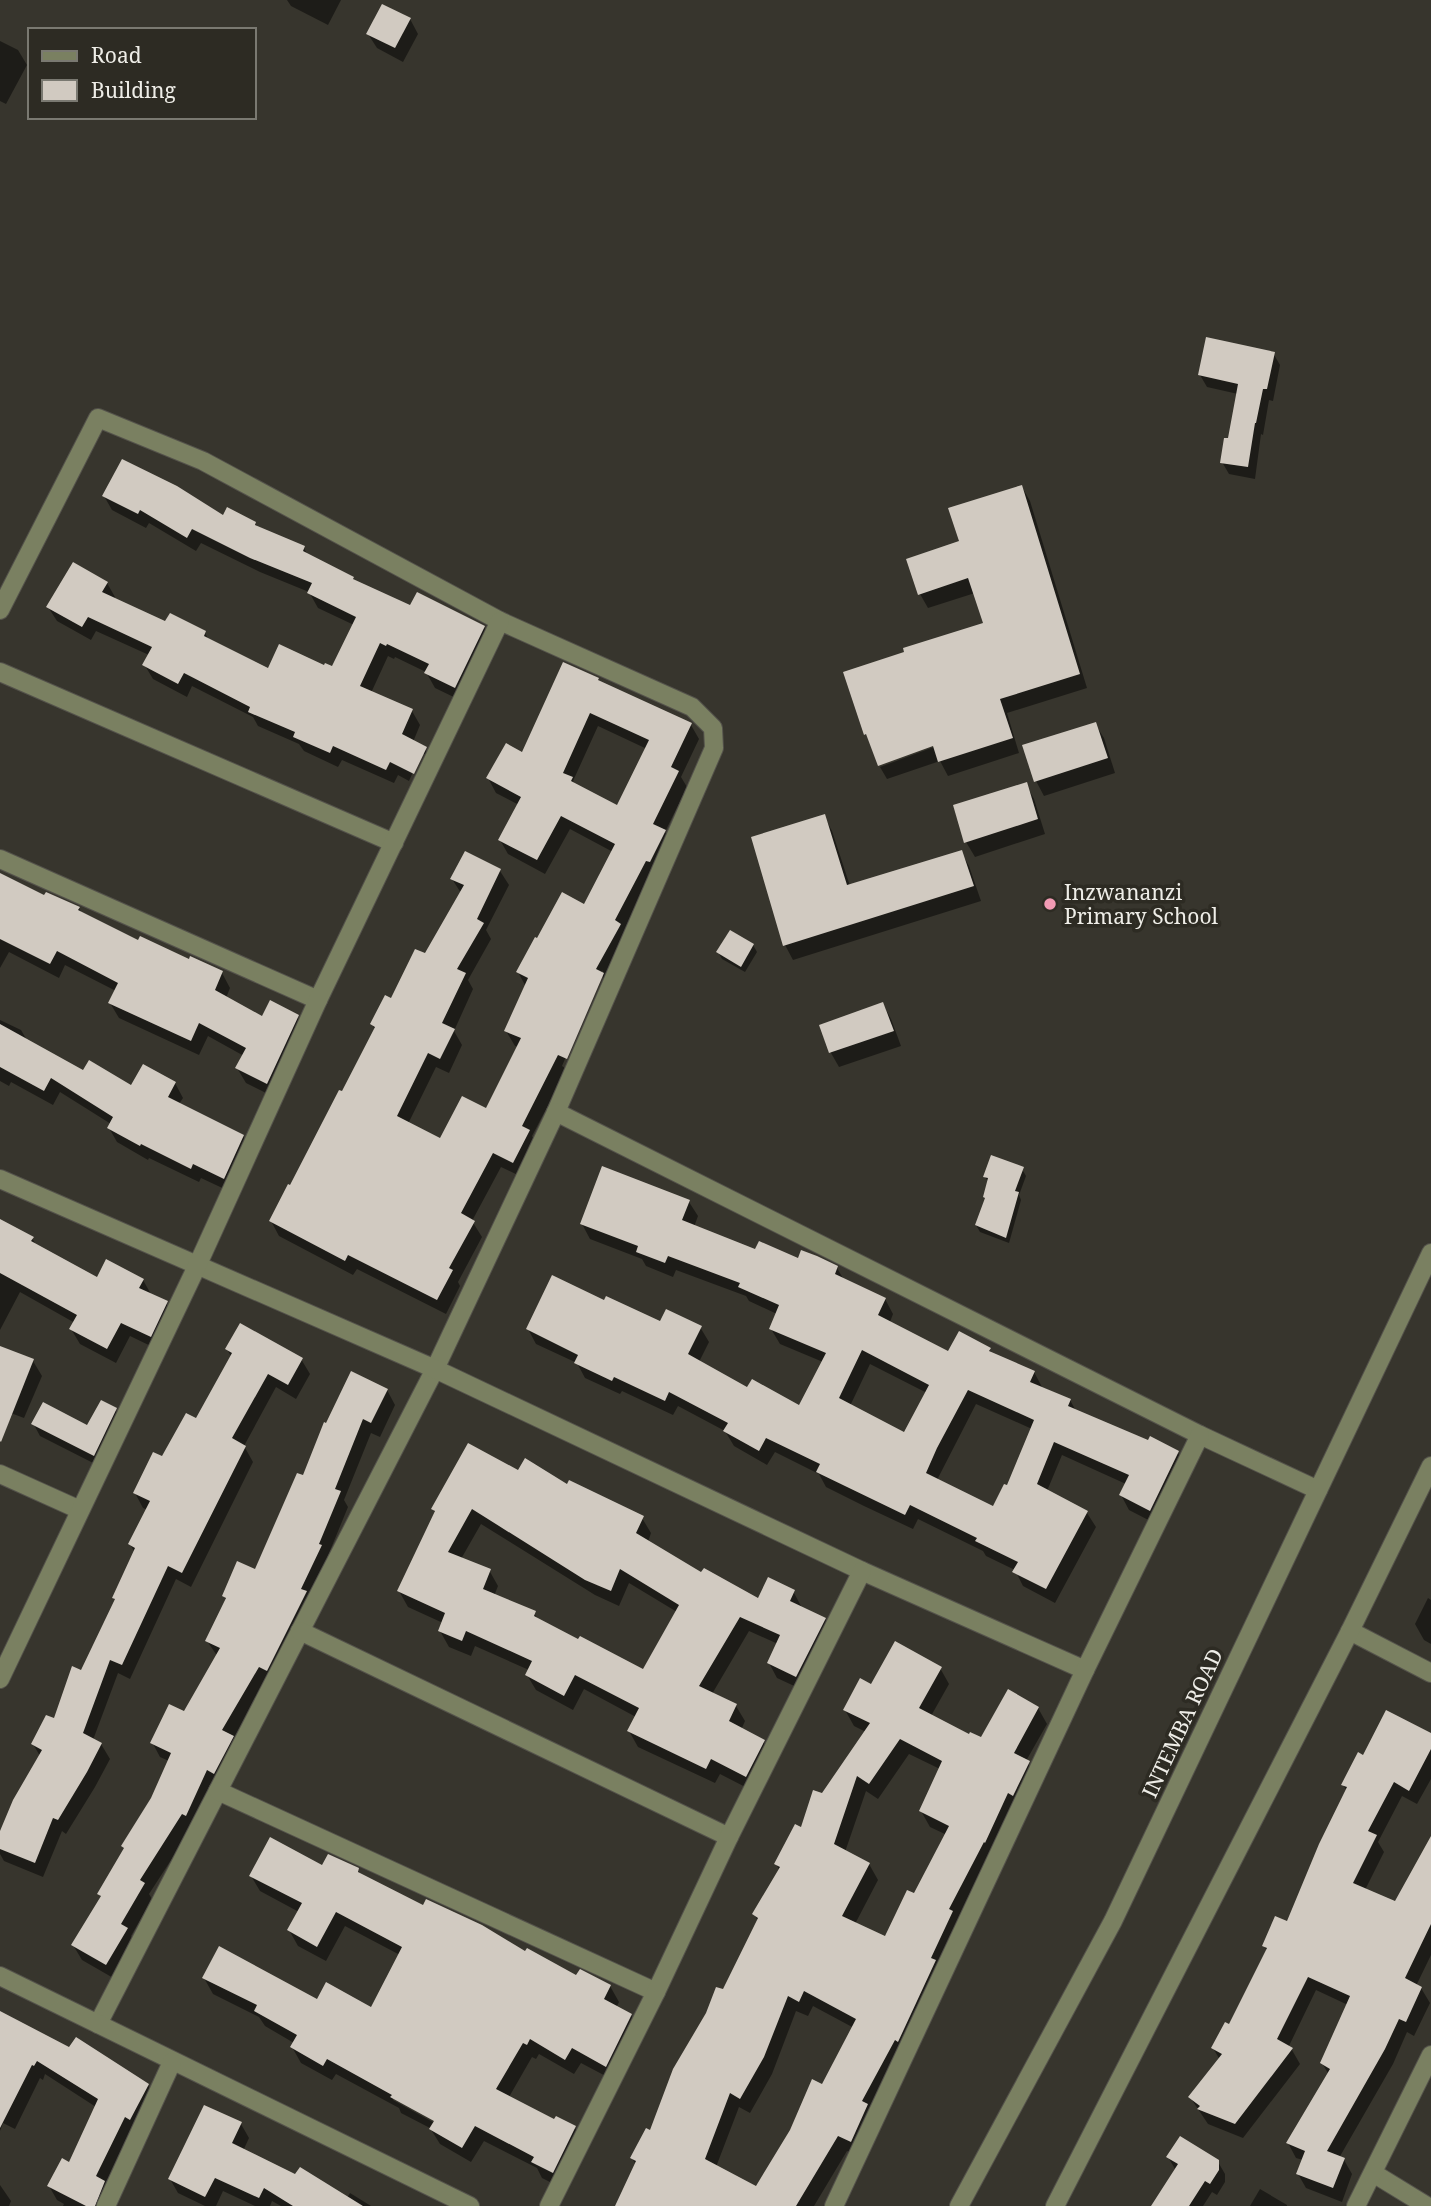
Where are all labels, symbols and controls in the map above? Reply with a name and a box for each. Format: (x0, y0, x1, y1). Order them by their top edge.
legend (28, 28, 256, 119)
text: Road (91, 41, 142, 69)
text: Building (91, 76, 176, 104)
place label: Inzwananzi Primary School (1064, 878, 1219, 930)
marker: Inzwananzi Primary School (1042, 896, 1058, 912)
street label: INTEMBA ROAD (1135, 1644, 1229, 1802)

